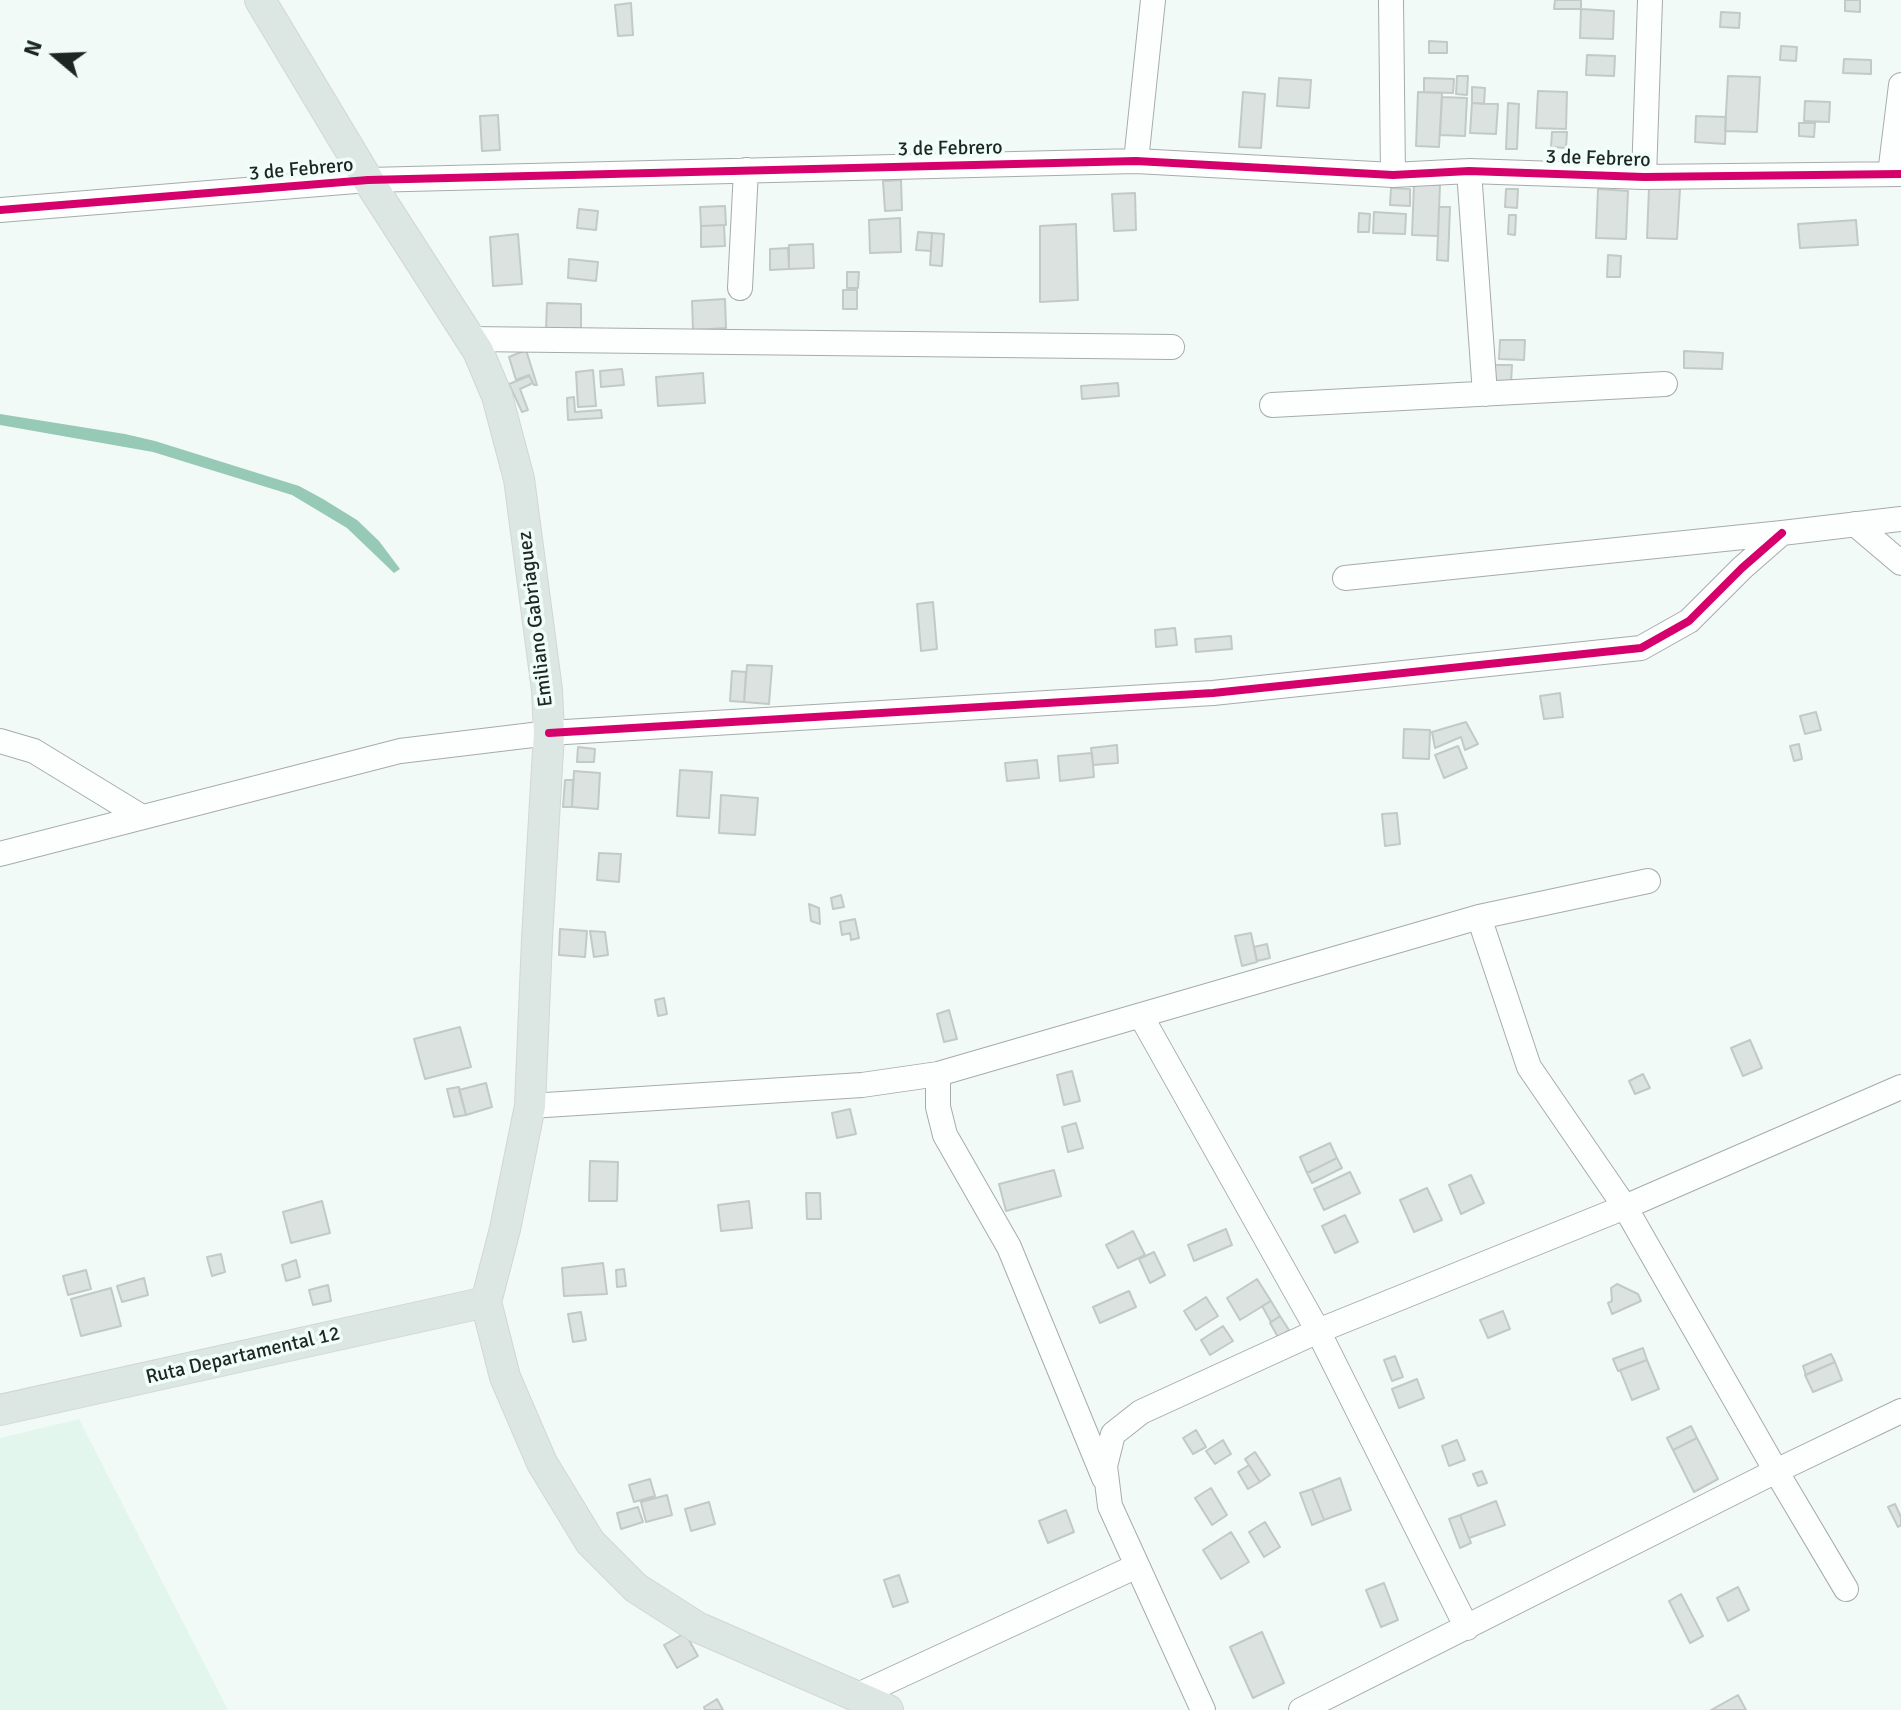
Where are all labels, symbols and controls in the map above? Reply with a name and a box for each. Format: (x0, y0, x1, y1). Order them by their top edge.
north arrow (16, 16, 96, 96)
text: N (18, 36, 48, 60)
street label: 3 de Febrero (897, 136, 1003, 162)
street label: 3 de Febrero (1545, 145, 1651, 173)
street label: 3 de Febrero (248, 153, 354, 187)
street label: Emiliano Gabriaguez (513, 530, 559, 708)
street label: Ruta Departamental 12 (144, 1322, 342, 1390)

